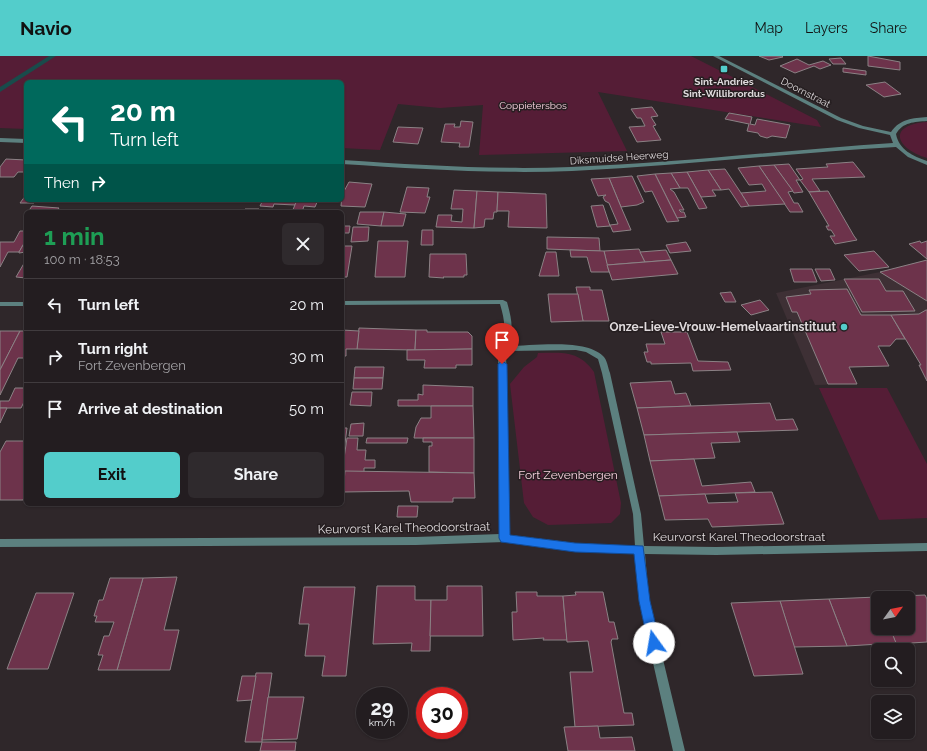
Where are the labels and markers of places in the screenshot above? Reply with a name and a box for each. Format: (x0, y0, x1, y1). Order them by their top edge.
marker: Sint-Andries Sint-Willibrordus (719, 64, 729, 74)
place label: Sint-Andries Sint-Willibrordus (683, 76, 765, 99)
place label: Onze-Lieve-Vrouw-Hemelvaartinstituut (609, 320, 836, 334)
marker: Onze-Lieve-Vrouw-Hemelvaartinstituut (839, 322, 849, 332)
pin (485, 323, 519, 364)

